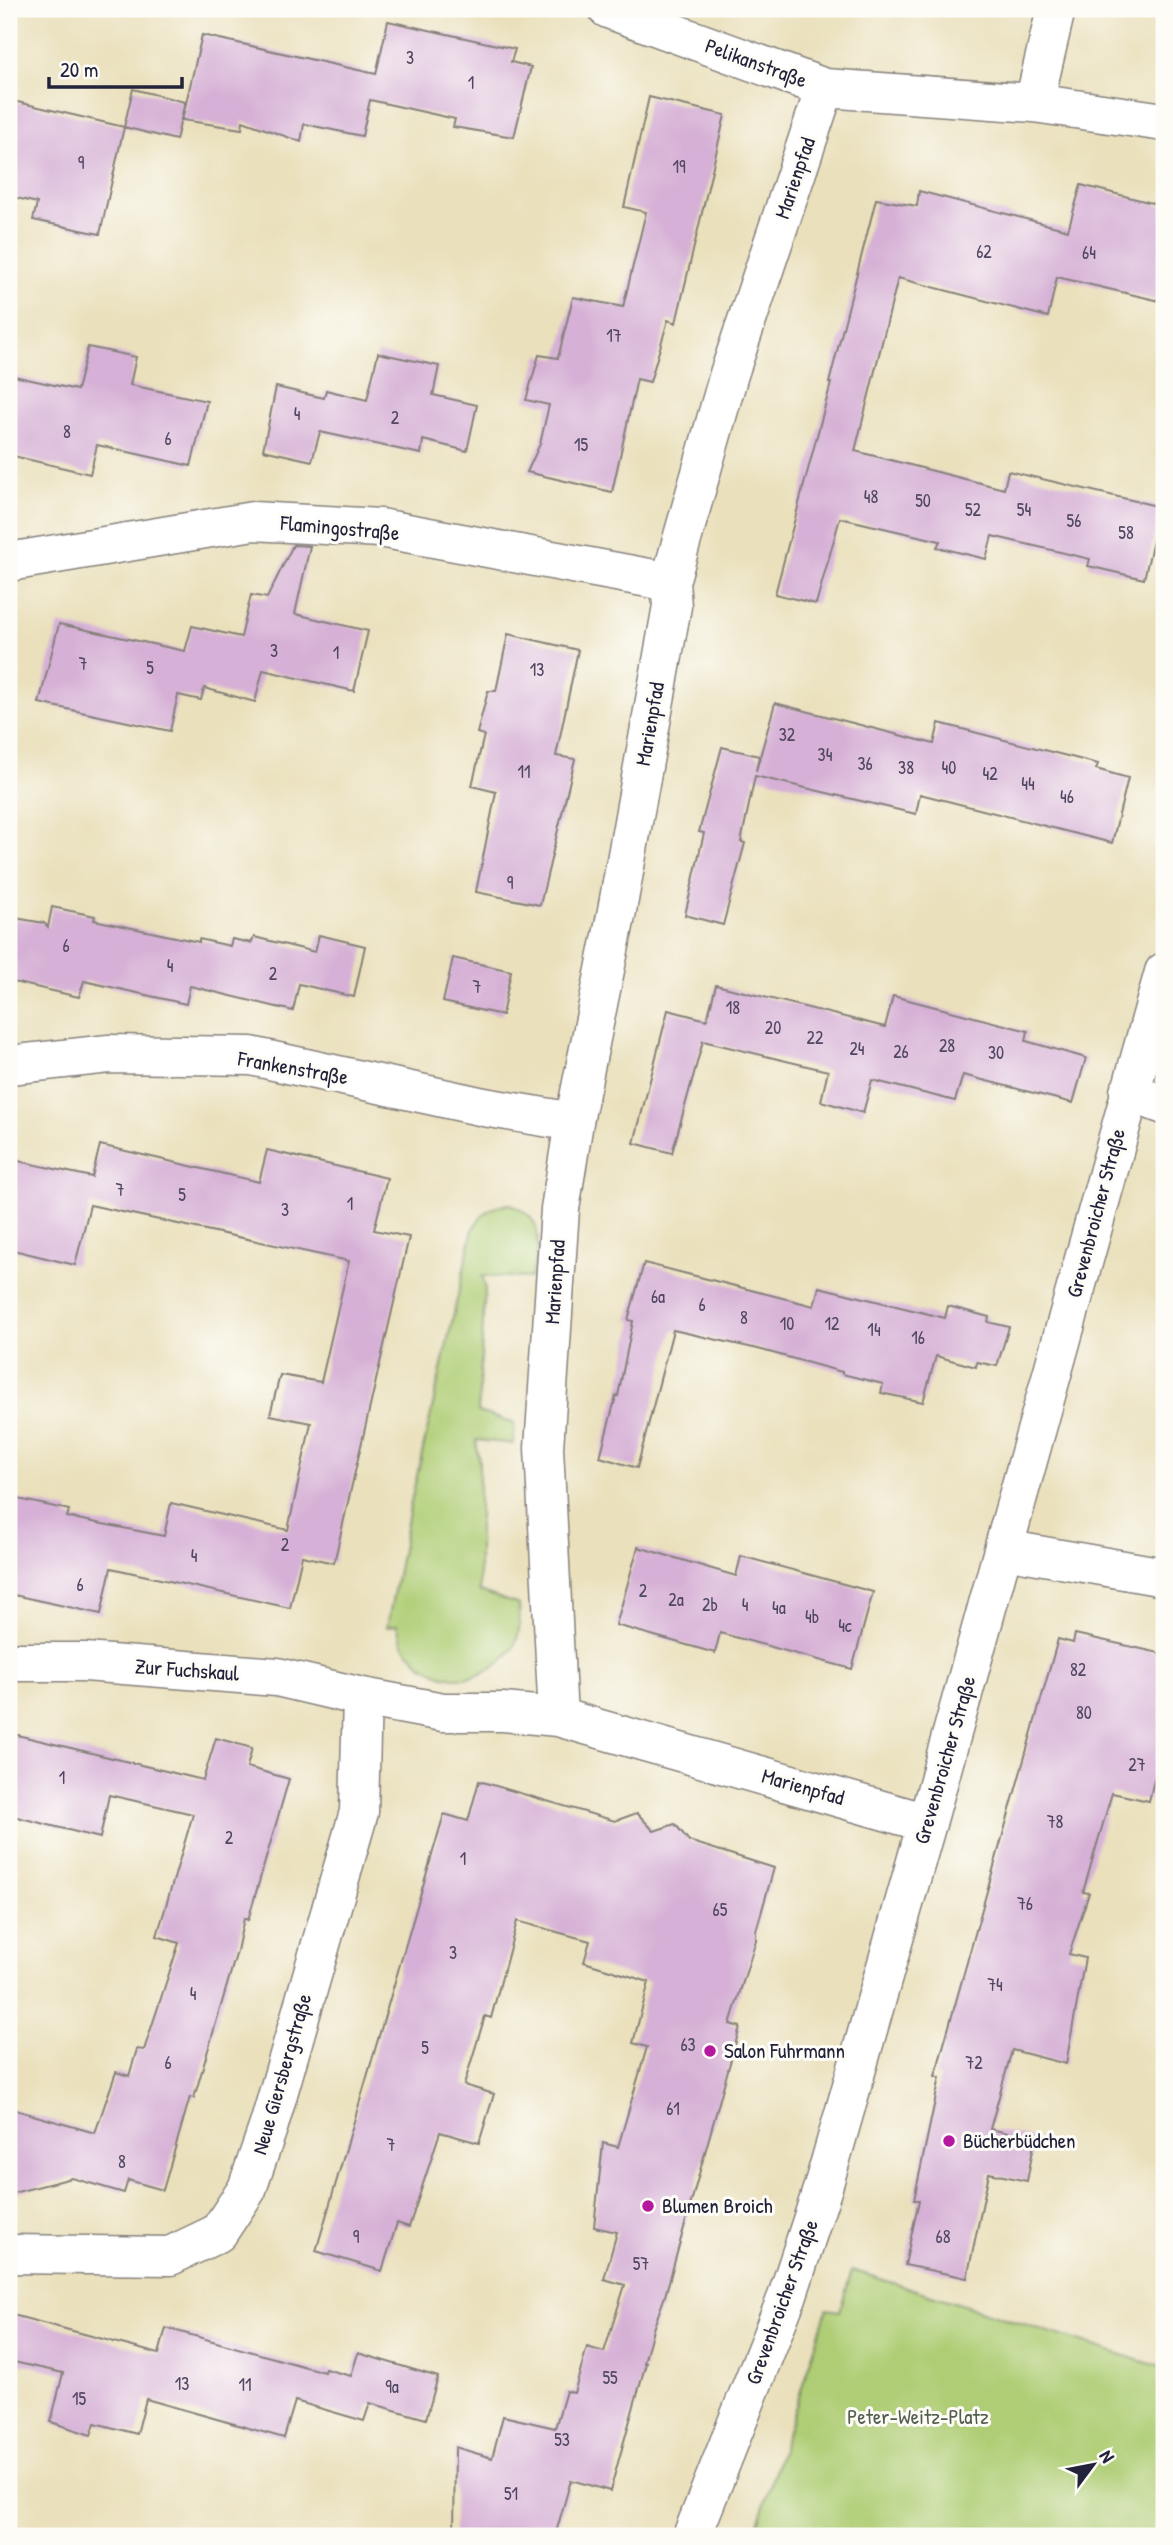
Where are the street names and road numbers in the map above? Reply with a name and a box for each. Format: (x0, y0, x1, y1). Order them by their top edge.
street label: Pelikanstraße (701, 31, 811, 94)
street label: Marienpfad (767, 133, 822, 222)
street label: Flamingostraße (278, 508, 401, 547)
street label: Marienpfad (628, 680, 671, 768)
street label: Frankenstraße (235, 1043, 350, 1091)
street label: Grevenbroicher Straße (1059, 1125, 1132, 1300)
street label: Marienpfad (537, 1239, 572, 1325)
street label: Zur Fuchskaul (134, 1651, 240, 1688)
street label: Grevenbroicher Straße (907, 1672, 982, 1847)
street label: Marienpfad (759, 1761, 848, 1812)
street label: Neue Giersbergstraße (245, 1990, 318, 2158)
street label: Grevenbroicher Straße (738, 2215, 825, 2388)

